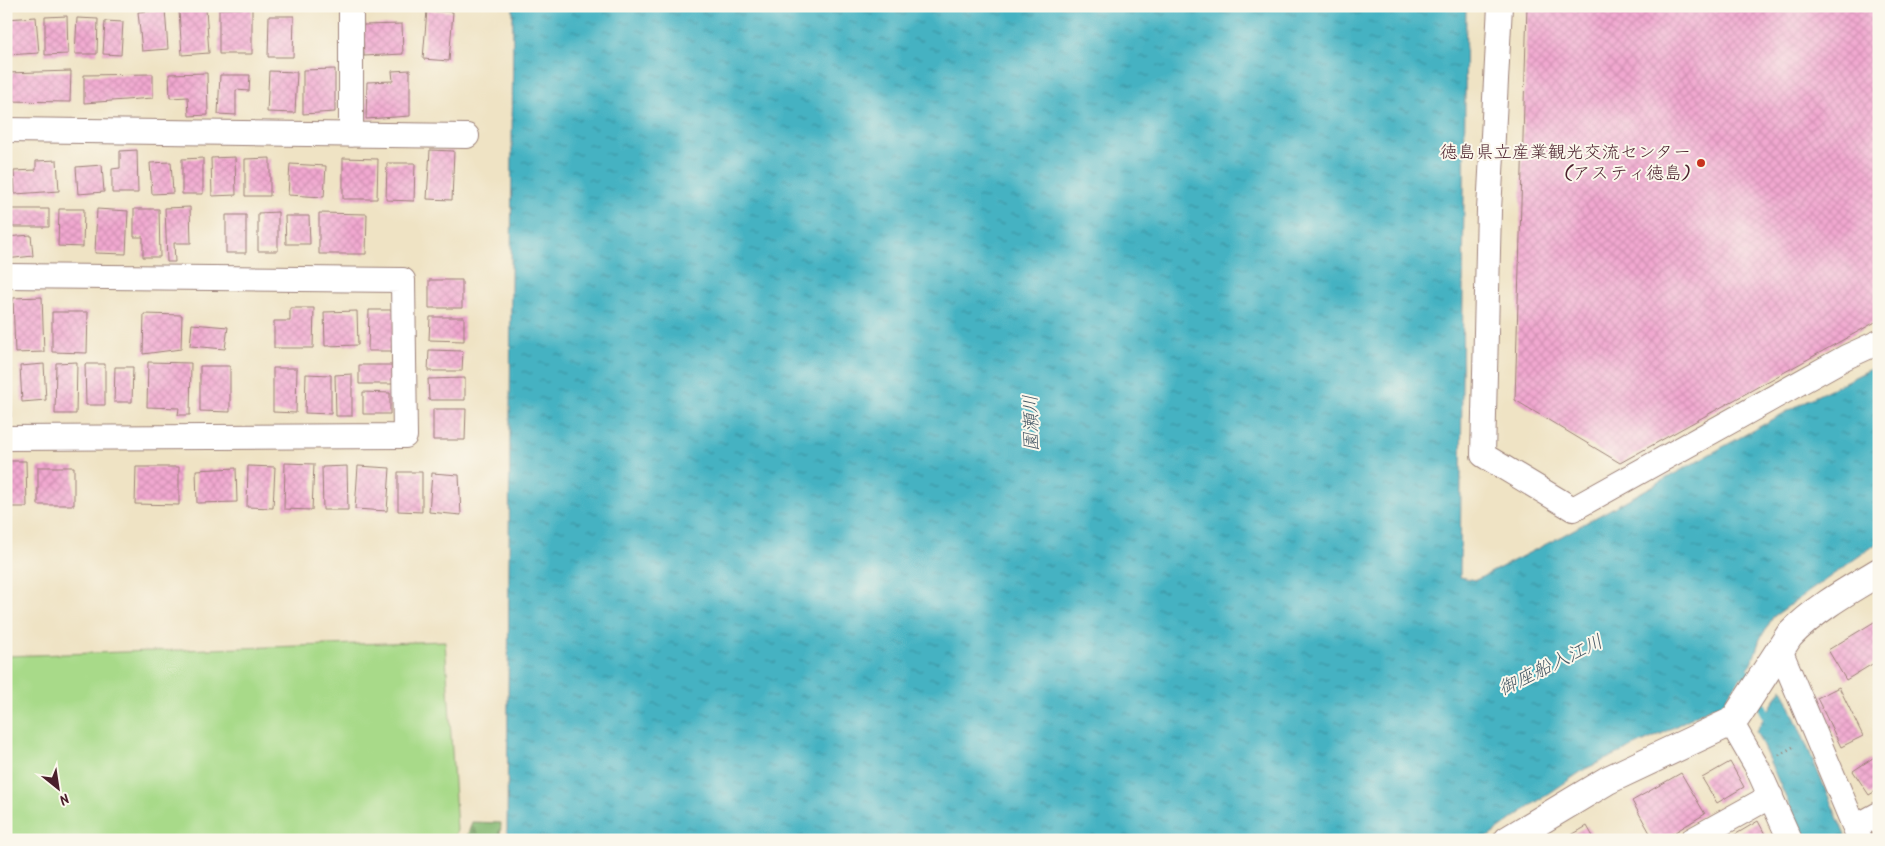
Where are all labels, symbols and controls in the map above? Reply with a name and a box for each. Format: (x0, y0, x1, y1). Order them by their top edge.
place label: 徳島県立産業観光交流センター (アスティ徳島) (1440, 139, 1691, 189)
marker: 徳島県立産業観光交流センター (アスティ徳島) (1695, 157, 1707, 169)
water label: 園瀬川 (1017, 394, 1047, 452)
water label: 御座船入江川 (1493, 628, 1609, 704)
north arrow (32, 764, 82, 814)
text: N (55, 787, 73, 810)

